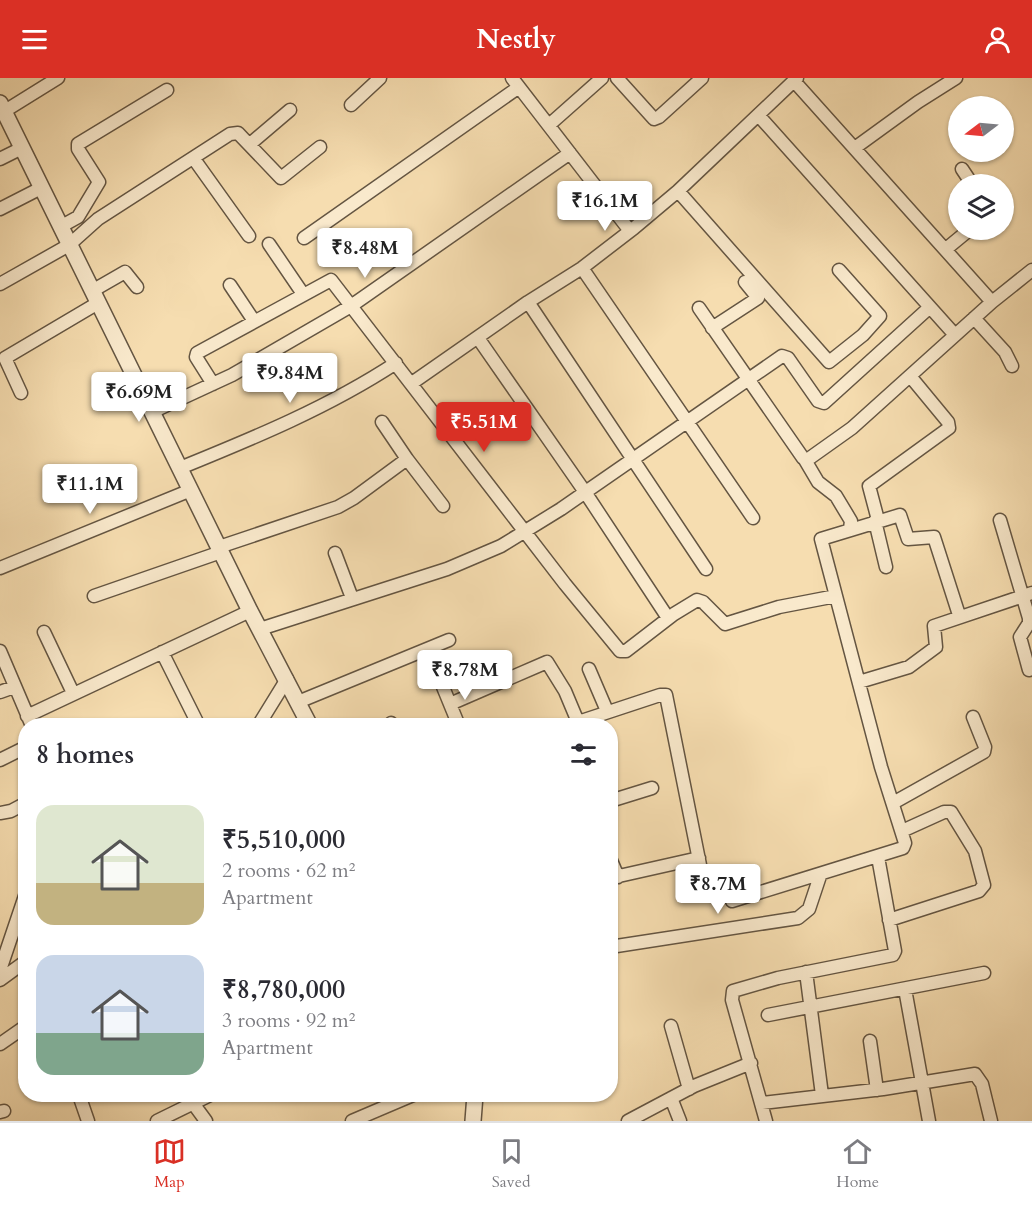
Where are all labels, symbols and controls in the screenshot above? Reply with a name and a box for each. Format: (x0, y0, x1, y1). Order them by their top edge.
text: Nestly (476, 21, 556, 58)
icon: menu (18, 23, 51, 56)
icon: person (981, 23, 1014, 56)
north arrow (948, 96, 1014, 162)
map controls (948, 96, 1014, 240)
button: layers (948, 174, 1014, 240)
pin: ₹16.1M (556, 181, 654, 232)
text: ₹16.1M (571, 187, 639, 214)
pin: ₹8.48M (316, 228, 414, 279)
text: ₹8.48M (331, 234, 399, 261)
pin: ₹9.84M (241, 353, 339, 404)
text: ₹9.84M (256, 359, 324, 386)
pin: ₹6.69M (90, 372, 188, 423)
text: ₹6.69M (105, 378, 173, 405)
pin: ₹5.51M (435, 402, 533, 453)
text: ₹5.51M (450, 408, 518, 435)
pin: ₹11.1M (41, 464, 139, 515)
text: ₹11.1M (56, 470, 124, 497)
pin: ₹8.78M (416, 650, 514, 701)
text: ₹8.78M (431, 656, 499, 683)
text: 8 homes (36, 737, 134, 772)
icon: filters (567, 738, 600, 771)
text: ₹5,510,000 (222, 822, 345, 857)
icon: home (84, 829, 156, 901)
text: 2 rooms · 62 m² (222, 857, 355, 884)
pin: ₹8.7M (676, 864, 760, 915)
text: ₹8.7M (689, 870, 747, 897)
text: Apartment (222, 884, 313, 911)
text: ₹8,780,000 (222, 972, 345, 1007)
icon: home (84, 979, 156, 1051)
text: 3 rooms · 92 m² (222, 1007, 355, 1034)
text: Apartment (222, 1034, 313, 1061)
tab: Map (153, 1135, 186, 1193)
tab: Saved (492, 1135, 530, 1193)
tab: Home (836, 1135, 879, 1193)

